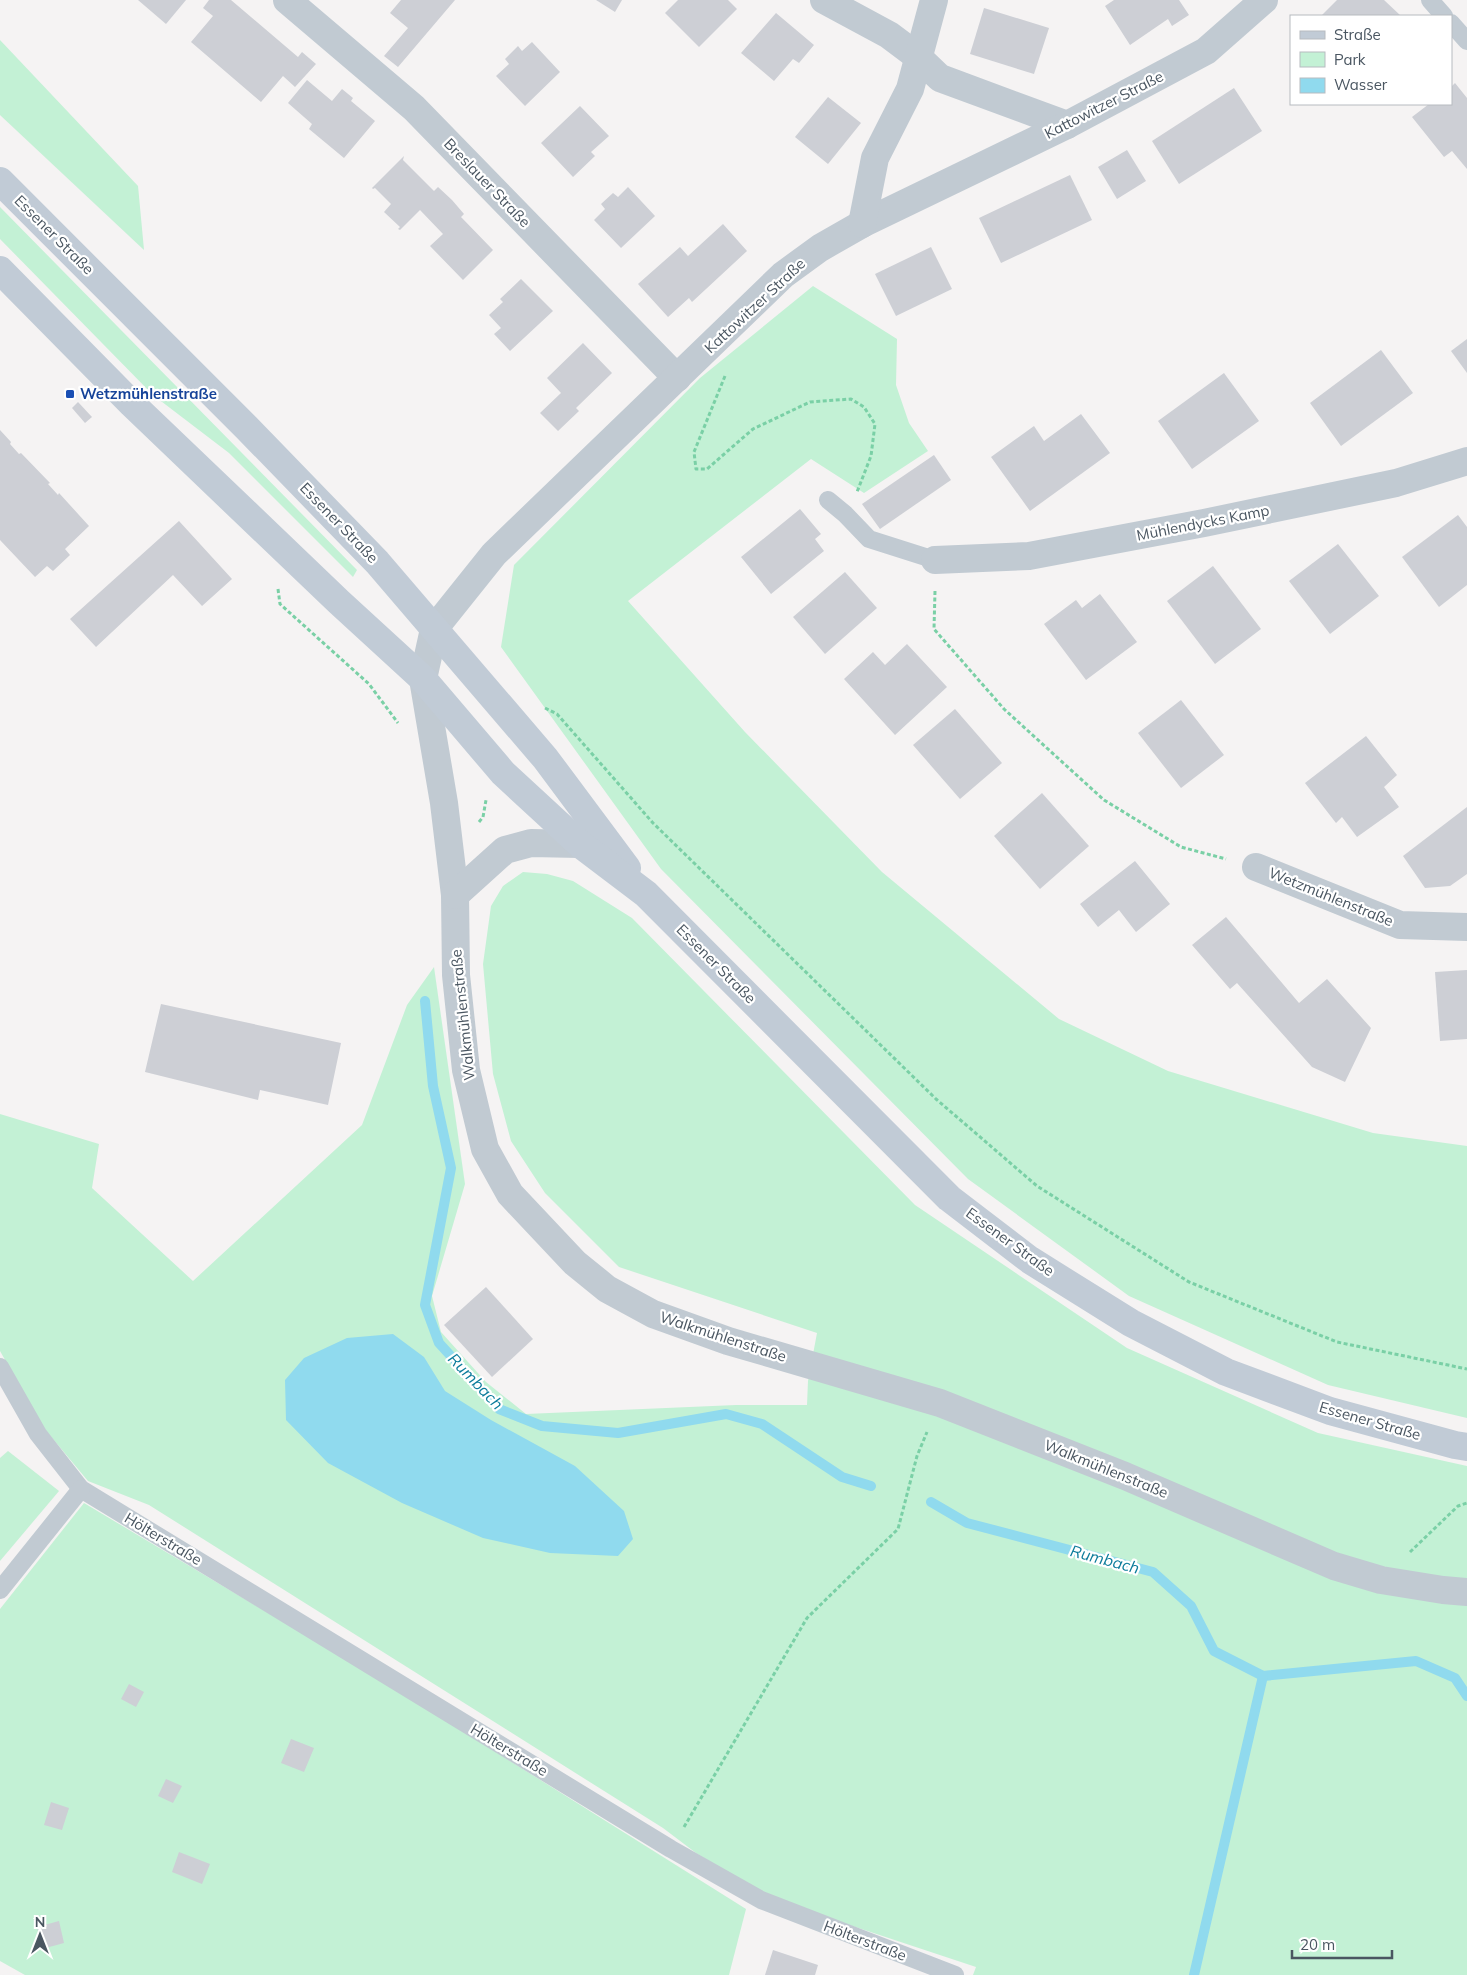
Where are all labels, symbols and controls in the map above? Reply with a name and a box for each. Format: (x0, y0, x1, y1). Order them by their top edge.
legend (1290, 15, 1452, 105)
text: Straße (1334, 25, 1381, 44)
text: Park (1334, 50, 1366, 69)
street label: Kattowitzer Straße (1041, 66, 1166, 143)
text: Wasser (1334, 75, 1388, 94)
street label: Breslauer Straße (440, 134, 535, 231)
street label: Essener Straße (11, 191, 98, 278)
street label: Kattowitzer Straße (700, 254, 809, 357)
place label: Wetzmühlenstraße (80, 384, 217, 403)
marker: Wetzmühlenstraße (64, 388, 76, 400)
street label: Essener Straße (296, 478, 383, 567)
street label: Mühlendycks Kamp (1135, 500, 1271, 545)
street label: Wetzmühlenstraße (1266, 863, 1396, 930)
street label: Essener Straße (673, 920, 760, 1007)
street label: Walkmühlenstraße (446, 948, 479, 1082)
street label: Essener Straße (962, 1203, 1058, 1280)
street label: Walkmühlenstraße (657, 1307, 789, 1366)
water label: Rumbach (444, 1349, 508, 1413)
street label: Essener Straße (1317, 1397, 1423, 1444)
street label: Walkmühlenstraße (1041, 1435, 1171, 1502)
street label: Hölterstraße (121, 1508, 205, 1569)
water label: Rumbach (1068, 1540, 1142, 1578)
street label: Hölterstraße (467, 1719, 551, 1780)
north arrow (15, 1910, 65, 1960)
text: N (35, 1913, 45, 1931)
street label: Hölterstraße (821, 1916, 909, 1965)
scale bar (1292, 1928, 1392, 1960)
text: 20 m (1300, 1935, 1335, 1954)

